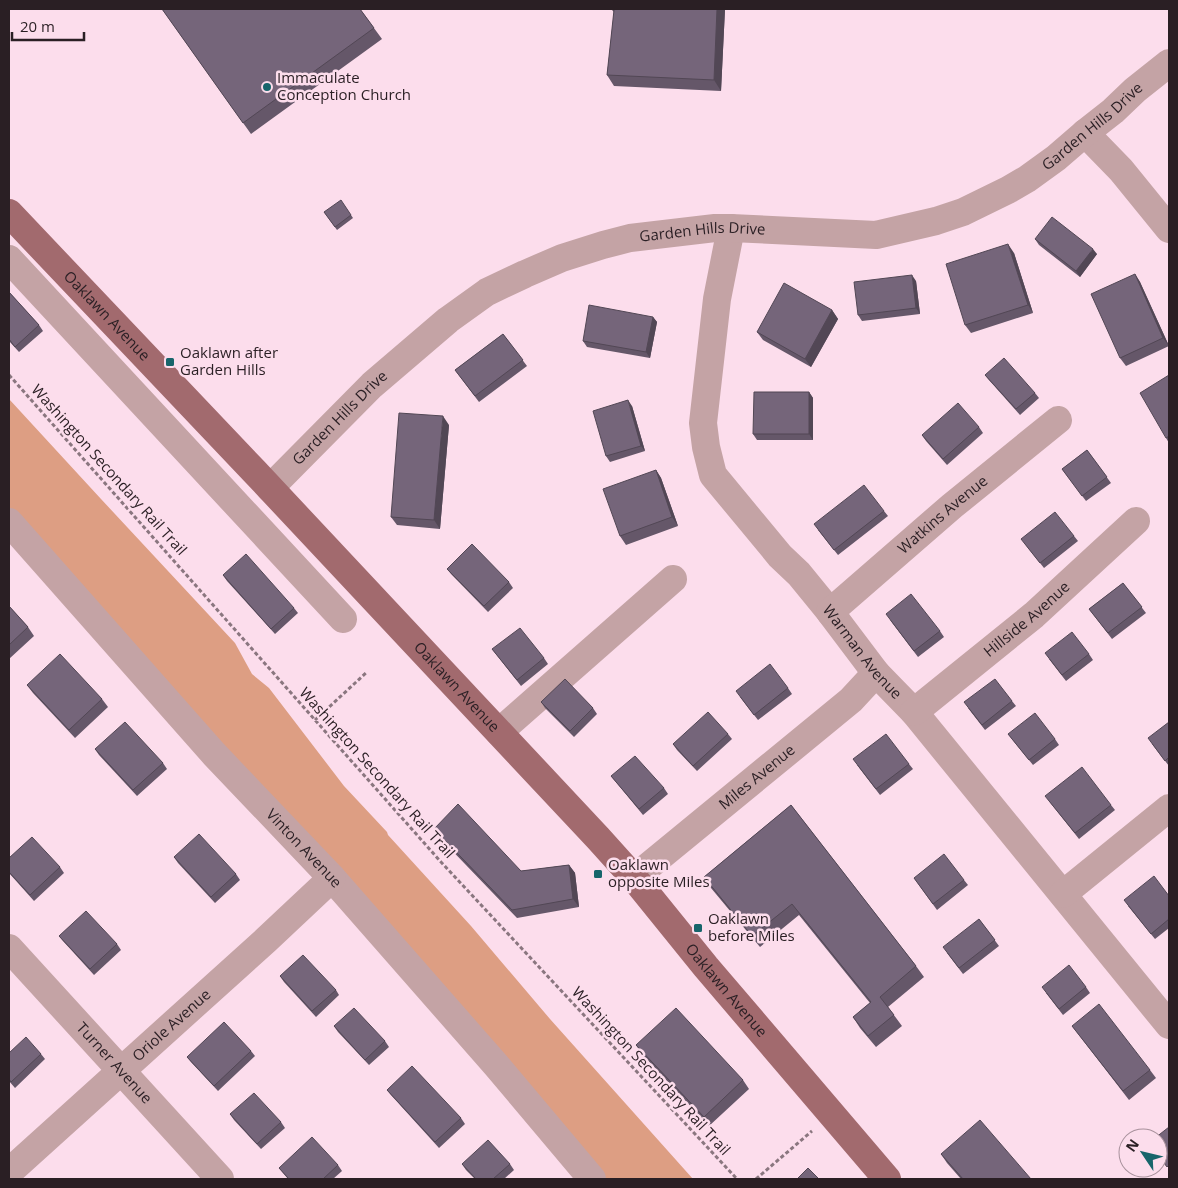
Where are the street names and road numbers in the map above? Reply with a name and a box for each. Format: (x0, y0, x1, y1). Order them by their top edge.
street label: Garden Hills Drive (1037, 77, 1146, 174)
street label: Garden Hills Drive (638, 217, 766, 246)
street label: Oaklawn Avenue (60, 266, 155, 365)
street label: Garden Hills Drive (287, 365, 391, 469)
street label: Washington Secondary Rail Trail (27, 380, 192, 559)
street label: Watkins Avenue (893, 470, 991, 558)
street label: Hillside Avenue (979, 576, 1073, 661)
street label: Warman Avenue (819, 600, 907, 703)
street label: Oaklawn Avenue (410, 637, 505, 736)
street label: Washington Secondary Rail Trail (295, 683, 460, 862)
street label: Miles Avenue (714, 739, 799, 814)
street label: Vinton Avenue (262, 804, 347, 892)
street label: Oaklawn Avenue (682, 939, 772, 1041)
street label: Washington Secondary Rail Trail (568, 982, 735, 1159)
street label: Oriole Avenue (127, 984, 214, 1065)
street label: Turner Avenue (73, 1018, 157, 1107)

